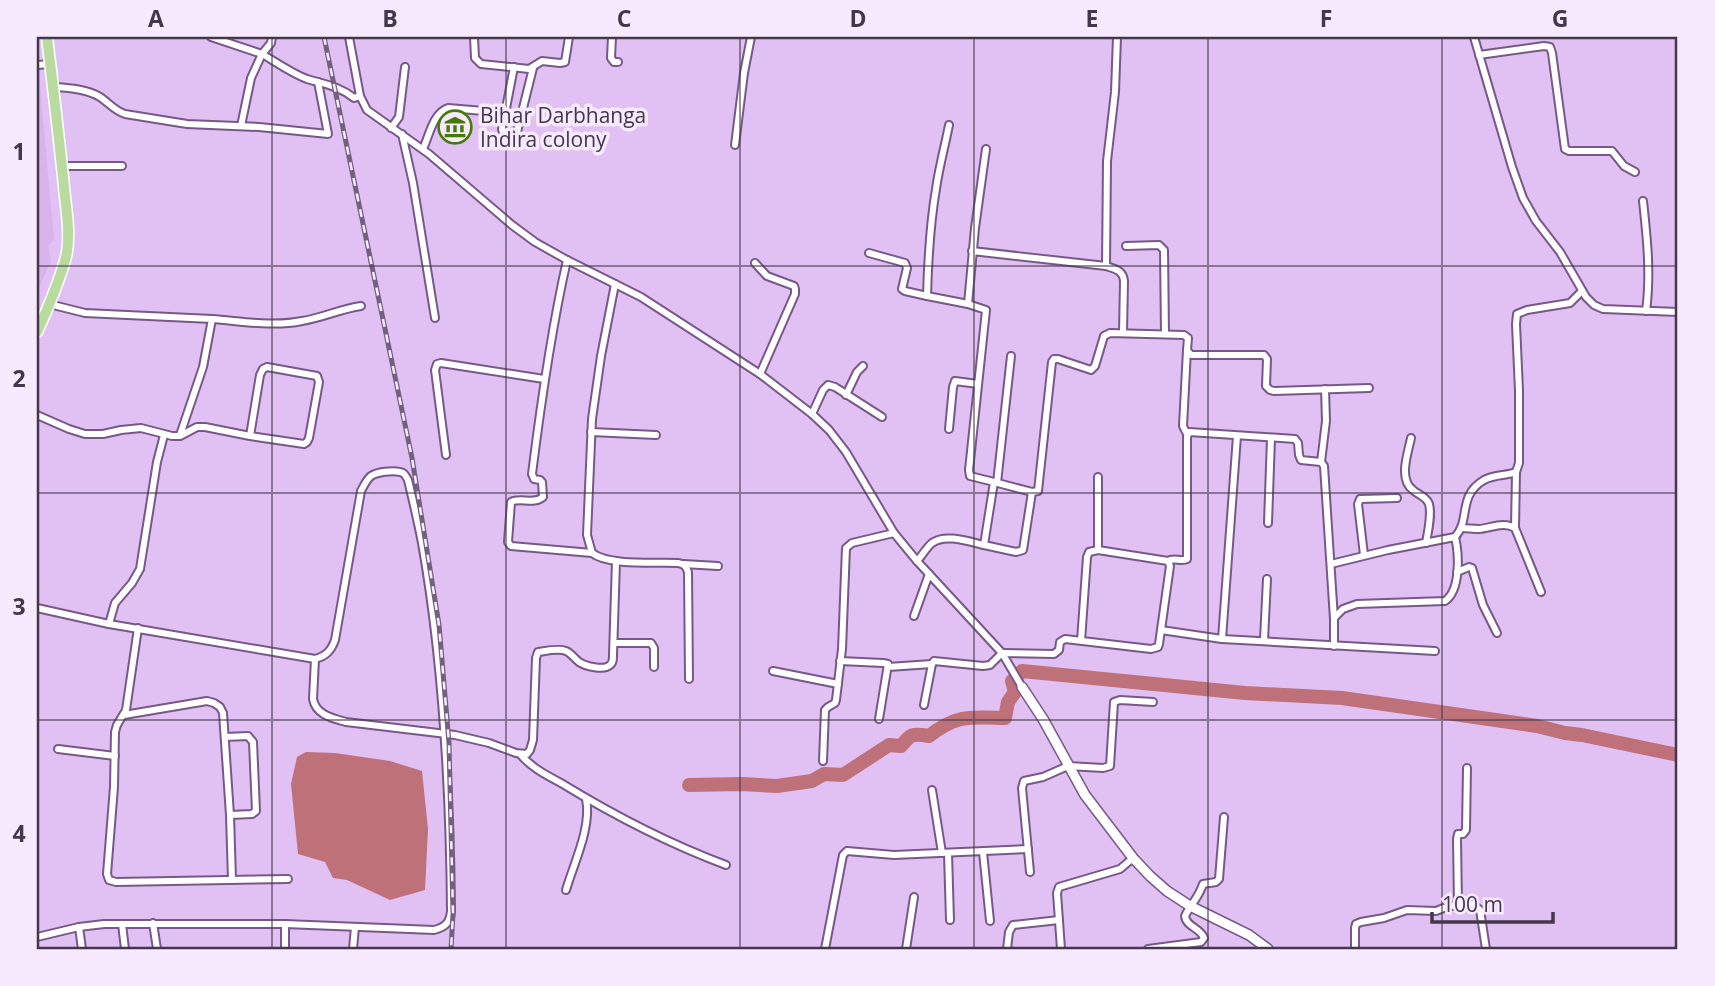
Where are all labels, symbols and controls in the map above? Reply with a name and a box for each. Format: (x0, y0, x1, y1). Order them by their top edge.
text: A (148, 2, 164, 34)
text: B (382, 2, 398, 34)
text: C (617, 2, 631, 34)
text: D (849, 2, 867, 34)
text: E (1086, 2, 1098, 34)
text: F (1320, 2, 1332, 34)
text: G (1552, 2, 1568, 34)
place label: Bihar Darbhanga Indira colony (480, 101, 646, 153)
museum icon: Bihar Darbhanga Indira colony (436, 108, 474, 146)
text: 1 (12, 135, 26, 167)
text: 2 (12, 362, 26, 394)
text: 3 (12, 590, 26, 622)
text: 4 (12, 817, 26, 849)
scale bar (1432, 881, 1552, 925)
text: 100 m (1442, 890, 1503, 918)

